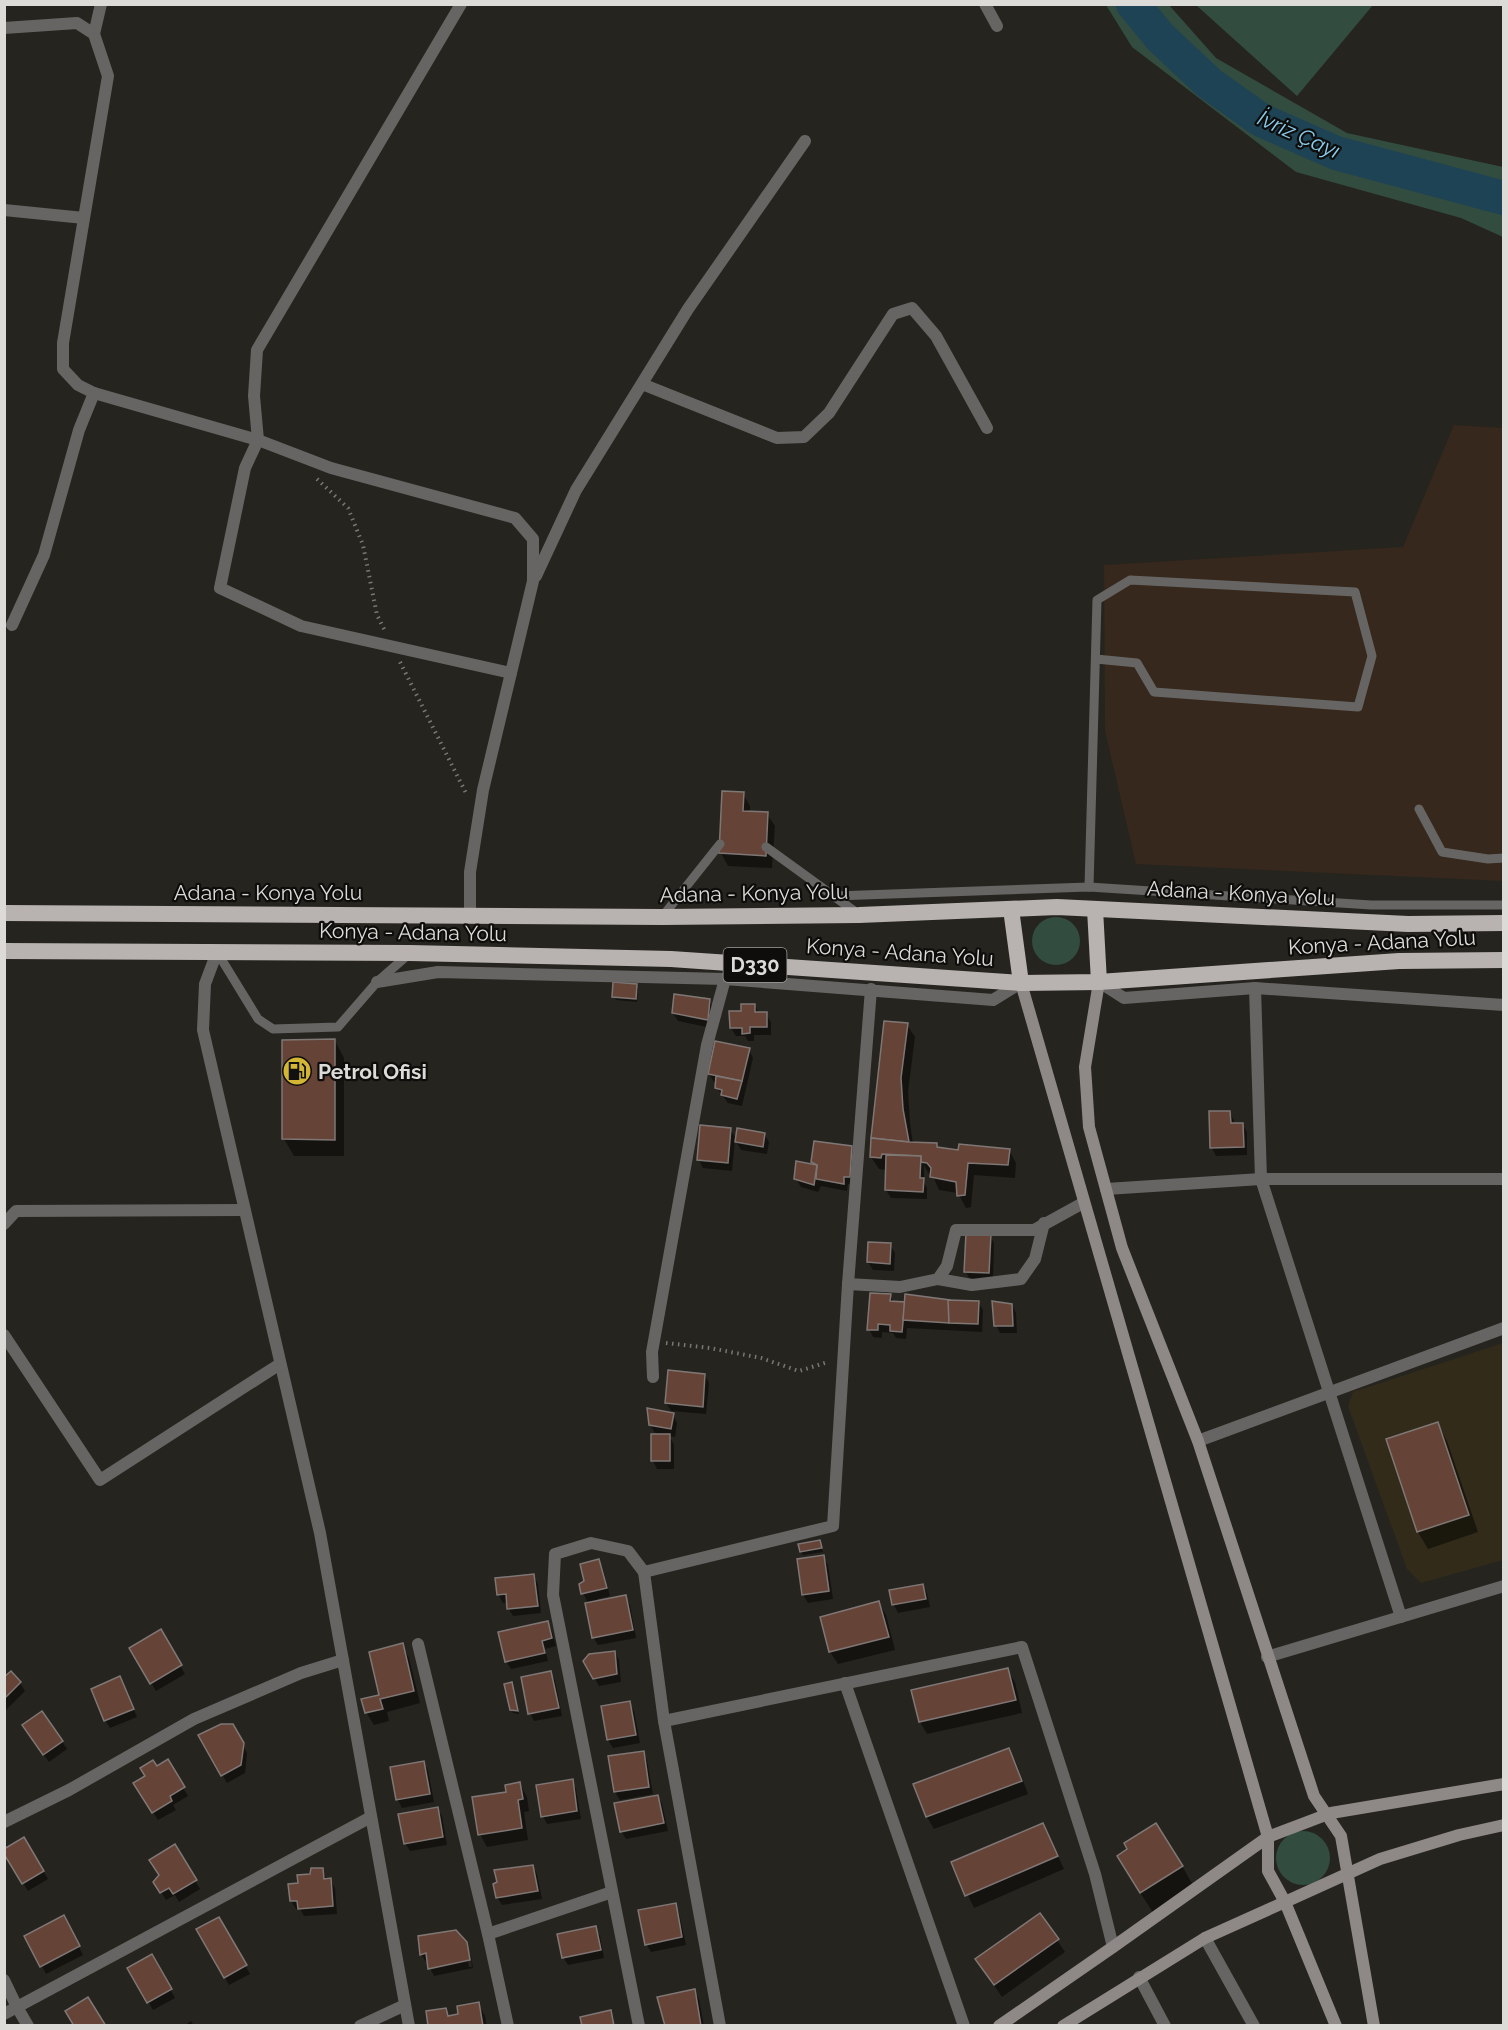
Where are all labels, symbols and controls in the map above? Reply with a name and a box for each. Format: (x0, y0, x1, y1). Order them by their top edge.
water label: İvriz Çayı (1254, 104, 1344, 164)
street label: Adana - Konya Yolu (1146, 876, 1336, 910)
street label: Adana - Konya Yolu (659, 879, 849, 907)
street label: Adana - Konya Yolu (174, 880, 362, 905)
street label: Konya - Adana Yolu (319, 918, 507, 946)
street label: Konya - Adana Yolu (1287, 925, 1477, 959)
street label: Konya - Adana Yolu (805, 933, 995, 971)
road number: D330 (724, 948, 786, 982)
fuel station icon: Petrol Ofisi (281, 1055, 313, 1087)
place label: Petrol Ofisi (318, 1059, 427, 1084)

